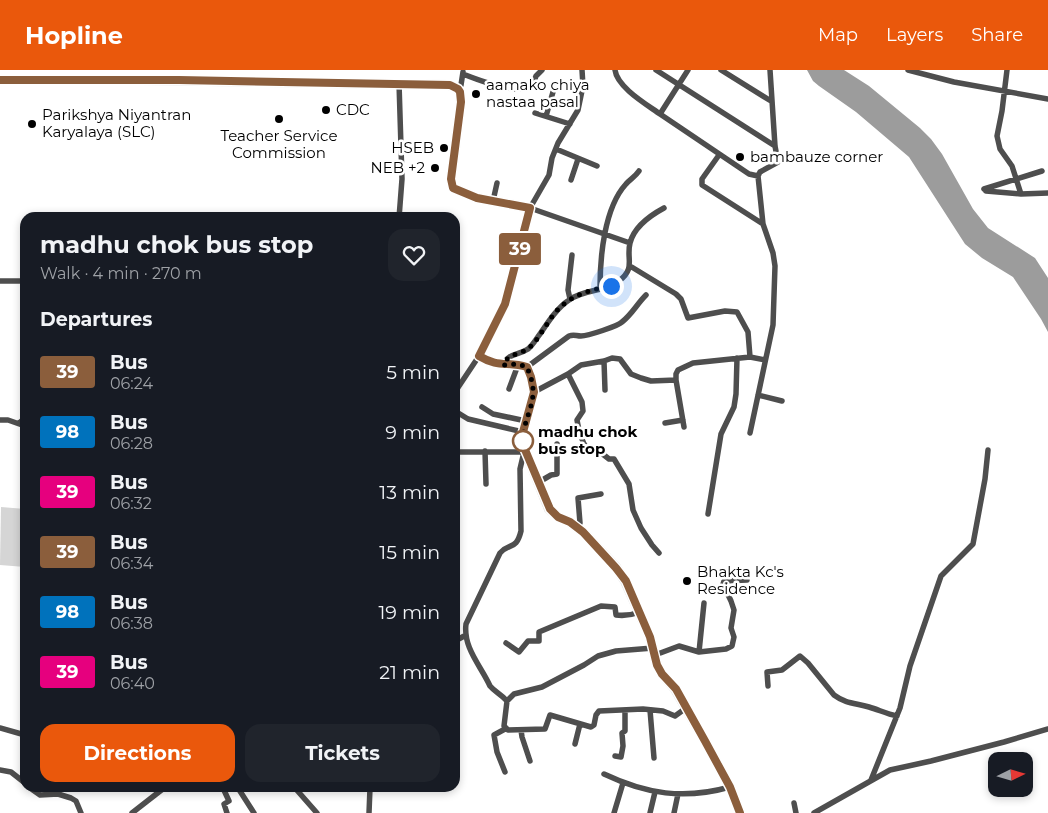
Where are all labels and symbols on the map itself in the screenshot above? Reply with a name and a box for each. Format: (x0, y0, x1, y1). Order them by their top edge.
place label: aamako chiya nastaa pasal (486, 75, 590, 111)
marker: aamako chiya nastaa pasal (470, 88, 482, 100)
place label: CDC (336, 100, 370, 119)
marker: CDC (320, 104, 332, 116)
place label: Parikshya Niyantran Karyalaya (SLC) (42, 105, 191, 141)
marker: Teacher Service Commission (273, 113, 285, 125)
marker: Parikshya Niyantran Karyalaya (SLC) (26, 118, 38, 130)
place label: Teacher Service Commission (220, 126, 338, 162)
place label: HSEB (391, 138, 434, 157)
marker: HSEB (438, 142, 450, 154)
place label: bambauze corner (750, 147, 883, 166)
marker: bambauze corner (734, 151, 746, 163)
place label: NEB +2 (371, 158, 425, 177)
marker: NEB +2 (429, 162, 441, 174)
line badge: 39 (498, 233, 542, 265)
your location (599, 274, 624, 299)
place label: madhu chok bus stop (538, 422, 637, 458)
marker: madhu chok bus stop (512, 430, 534, 452)
place label: Bhakta Kc's Residence (697, 562, 784, 598)
marker: Bhakta Kc's Residence (681, 575, 693, 587)
north arrow (988, 752, 1032, 798)

